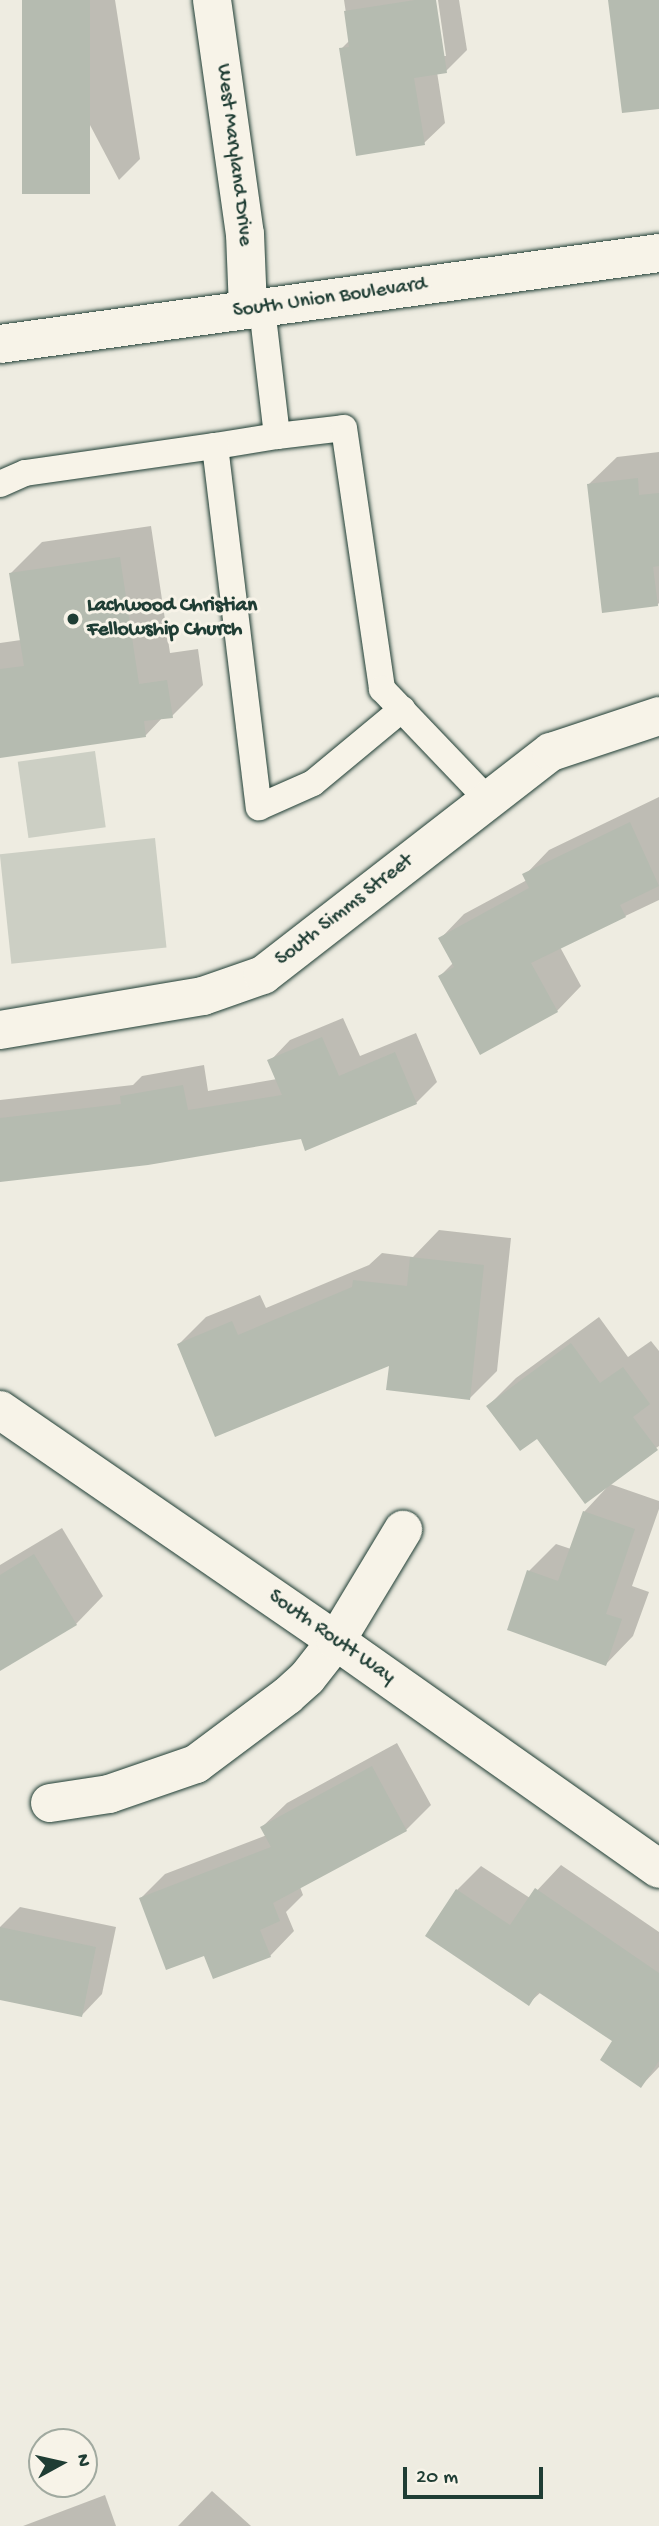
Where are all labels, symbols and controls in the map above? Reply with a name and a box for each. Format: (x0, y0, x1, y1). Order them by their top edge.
street label: West Maryland Drive (209, 63, 257, 247)
street label: South Union Boulevard (231, 273, 429, 325)
place label: Lachwood Christian Fellowship Church (87, 594, 257, 644)
marker: Lachwood Christian Fellowship Church (65, 611, 81, 627)
street label: South Simms Street (271, 849, 419, 973)
street label: South Routt Way (263, 1585, 399, 1691)
north arrow (28, 2428, 98, 2498)
scale bar (407, 2452, 547, 2496)
text: N (70, 2453, 95, 2468)
text: 20 m (416, 2466, 458, 2491)

